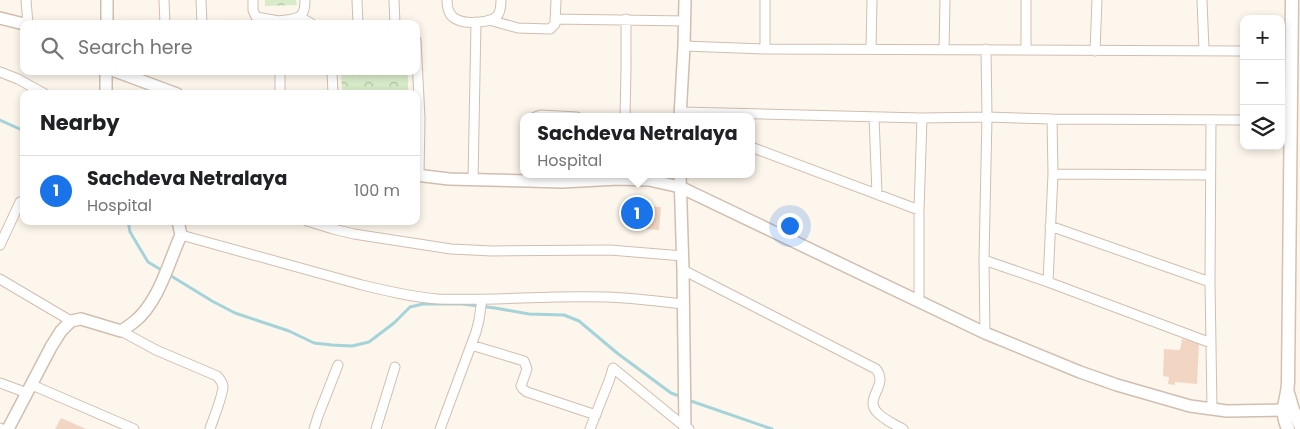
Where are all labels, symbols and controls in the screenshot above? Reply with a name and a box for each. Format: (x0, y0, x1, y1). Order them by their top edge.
map controls (1240, 15, 1285, 150)
button: + (1240, 15, 1285, 60)
search box (20, 20, 420, 75)
icon: search (38, 34, 66, 62)
text: Search here (78, 34, 192, 61)
button: − (1240, 60, 1285, 105)
button: layers (1240, 105, 1285, 150)
text: Nearby (40, 108, 120, 137)
popup (520, 113, 755, 178)
text: Sachdeva Netralaya (537, 120, 738, 147)
text: Hospital (537, 149, 602, 172)
text: Sachdeva Netralaya (87, 165, 287, 192)
text: 1 (53, 179, 59, 202)
text: 100 m (354, 179, 400, 202)
text: Hospital (87, 194, 152, 217)
pin: 1 (621, 194, 653, 232)
your location (777, 213, 803, 239)

